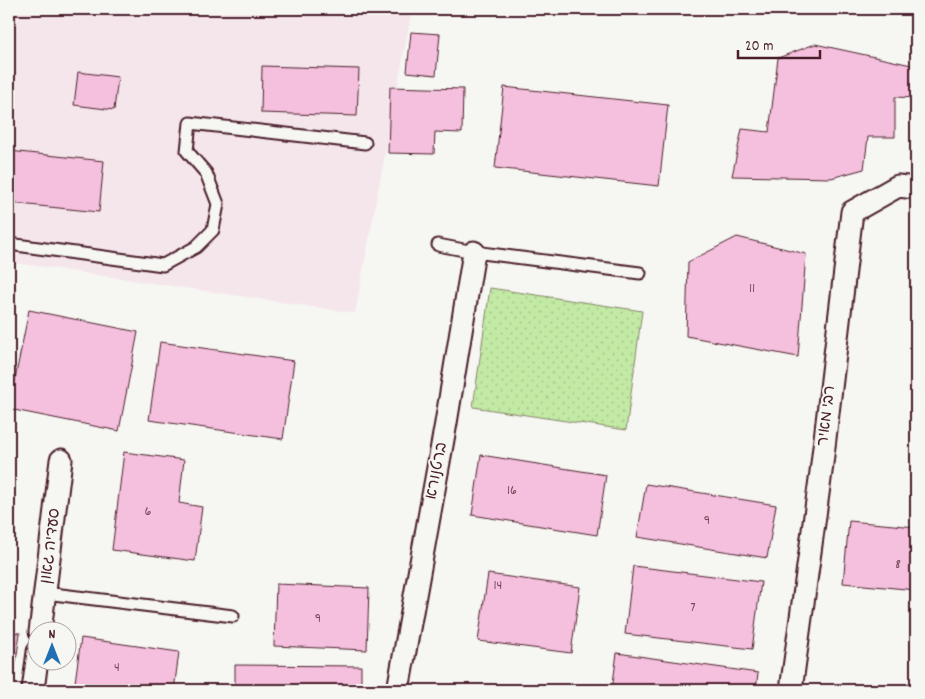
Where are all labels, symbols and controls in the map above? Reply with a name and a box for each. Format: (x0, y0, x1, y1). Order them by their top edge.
scale bar (738, 28, 820, 60)
text: 20 m (745, 36, 773, 58)
house number: 11 (749, 279, 755, 299)
street label: רבי מאיר (812, 384, 842, 448)
street label: ברטנורא (420, 440, 454, 502)
house number: 16 (507, 481, 517, 501)
house number: 6 (145, 502, 152, 522)
street label: סעדיה גאון (35, 507, 67, 585)
house number: 9 (704, 511, 710, 531)
house number: 8 (895, 555, 901, 575)
house number: 14 (494, 576, 502, 596)
house number: 7 (690, 598, 696, 618)
house number: 9 (315, 609, 321, 629)
north arrow (28, 622, 78, 672)
text: N (49, 625, 56, 645)
house number: 4 (114, 658, 120, 678)

